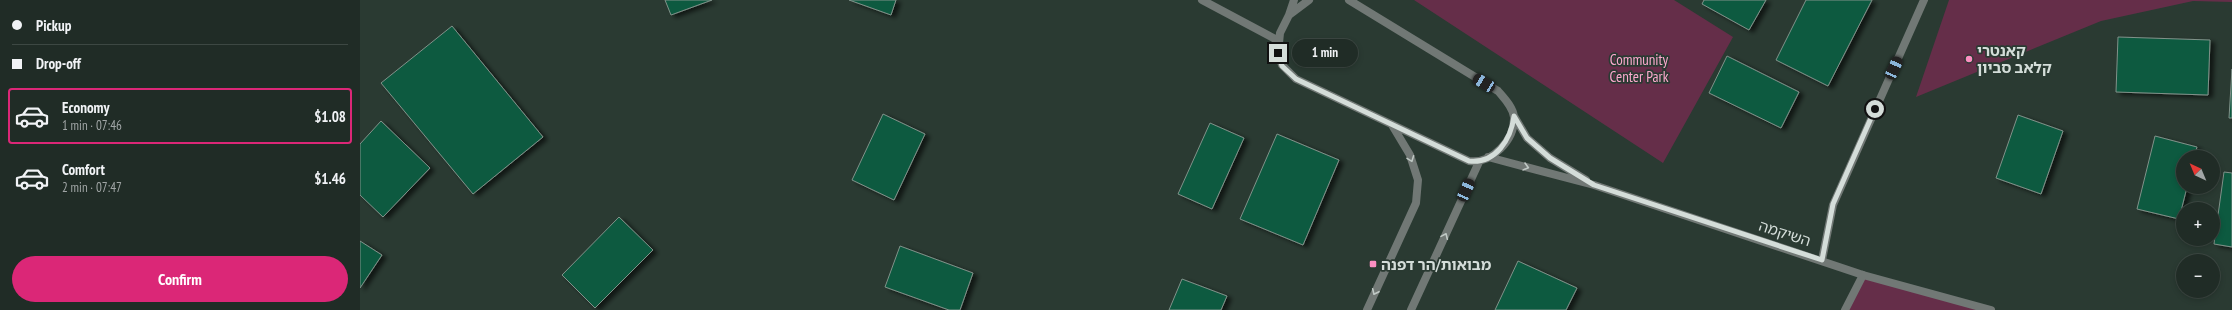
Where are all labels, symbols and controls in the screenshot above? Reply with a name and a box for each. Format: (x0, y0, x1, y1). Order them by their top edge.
text: Pickup (36, 16, 71, 35)
callout: 1 min (1292, 39, 1358, 67)
place label: קאנטרי קלאב סביון (1977, 41, 2052, 77)
route end (1269, 44, 1287, 62)
text: 1 min (1312, 44, 1338, 61)
park label: Community Center Park (1609, 50, 1669, 86)
text: Drop-off (36, 54, 81, 73)
marker: קאנטרי קלאב סביון (1964, 54, 1974, 64)
car (1884, 55, 1904, 81)
car (1471, 72, 1497, 94)
icon: car (14, 98, 50, 134)
text: Economy (62, 98, 110, 117)
route start (1866, 100, 1884, 118)
text: $1.08 (314, 107, 346, 126)
text: 1 min · 07:46 (62, 117, 122, 134)
north arrow (2176, 150, 2220, 194)
map controls (2176, 150, 2220, 298)
one-way arrow (1406, 155, 1414, 162)
icon: car (14, 160, 50, 196)
text: Comfort (62, 160, 105, 179)
one-way arrow (1522, 162, 1529, 171)
text: $1.46 (314, 169, 346, 188)
car (1456, 177, 1476, 203)
text: 2 min · 07:47 (62, 179, 122, 196)
button: + (2176, 202, 2220, 246)
street label: השיקמה (1757, 216, 1813, 250)
one-way arrow (1440, 233, 1448, 241)
button: − (2176, 254, 2220, 298)
place label: מבואות/הר דפנה (1381, 255, 1492, 274)
button: Confirm (12, 256, 348, 302)
marker: מבואות/הר דפנה (1368, 259, 1378, 269)
one-way arrow (1372, 288, 1380, 296)

